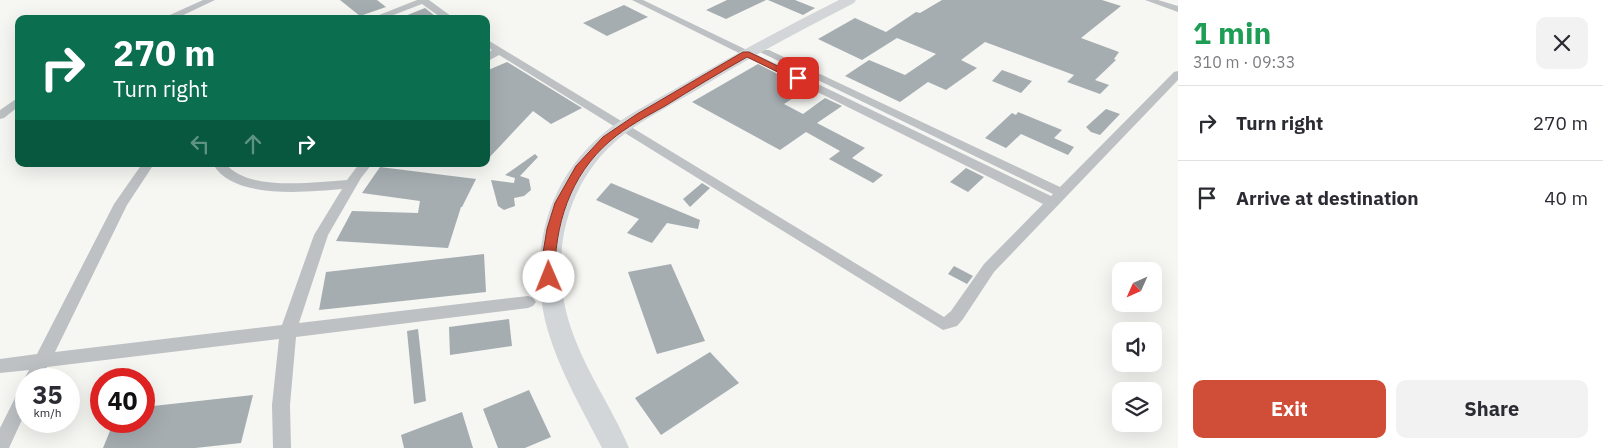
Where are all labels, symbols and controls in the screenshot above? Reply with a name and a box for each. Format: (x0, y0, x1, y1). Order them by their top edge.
text: 1 min (1193, 13, 1271, 52)
button: close (1536, 17, 1588, 69)
text: 270 m (113, 30, 216, 76)
icon: right (30, 35, 95, 100)
text: 310 m · 09:33 (1193, 52, 1295, 72)
pin (777, 57, 819, 99)
icon: arrive (784, 64, 812, 92)
text: Turn right (113, 74, 208, 103)
icon: right (1193, 109, 1221, 137)
text: Turn right (1236, 111, 1323, 135)
text: 270 m (1533, 111, 1588, 135)
icon: left (186, 130, 214, 158)
icon: ahead (239, 130, 267, 158)
icon: right (292, 130, 320, 158)
icon: arrive (1193, 184, 1221, 212)
text: Arrive at destination (1236, 186, 1419, 210)
text: 40 m (1544, 186, 1588, 210)
position arrow (522, 250, 574, 302)
north arrow (1112, 262, 1162, 312)
map controls (1112, 262, 1162, 432)
button: sound (1112, 322, 1162, 372)
speed limit sign: 40 (90, 368, 155, 433)
text: 35 (32, 378, 63, 411)
button: Exit (1193, 380, 1386, 438)
button: Share (1396, 380, 1588, 438)
button: layers (1112, 382, 1162, 432)
text: km/h (33, 405, 62, 420)

